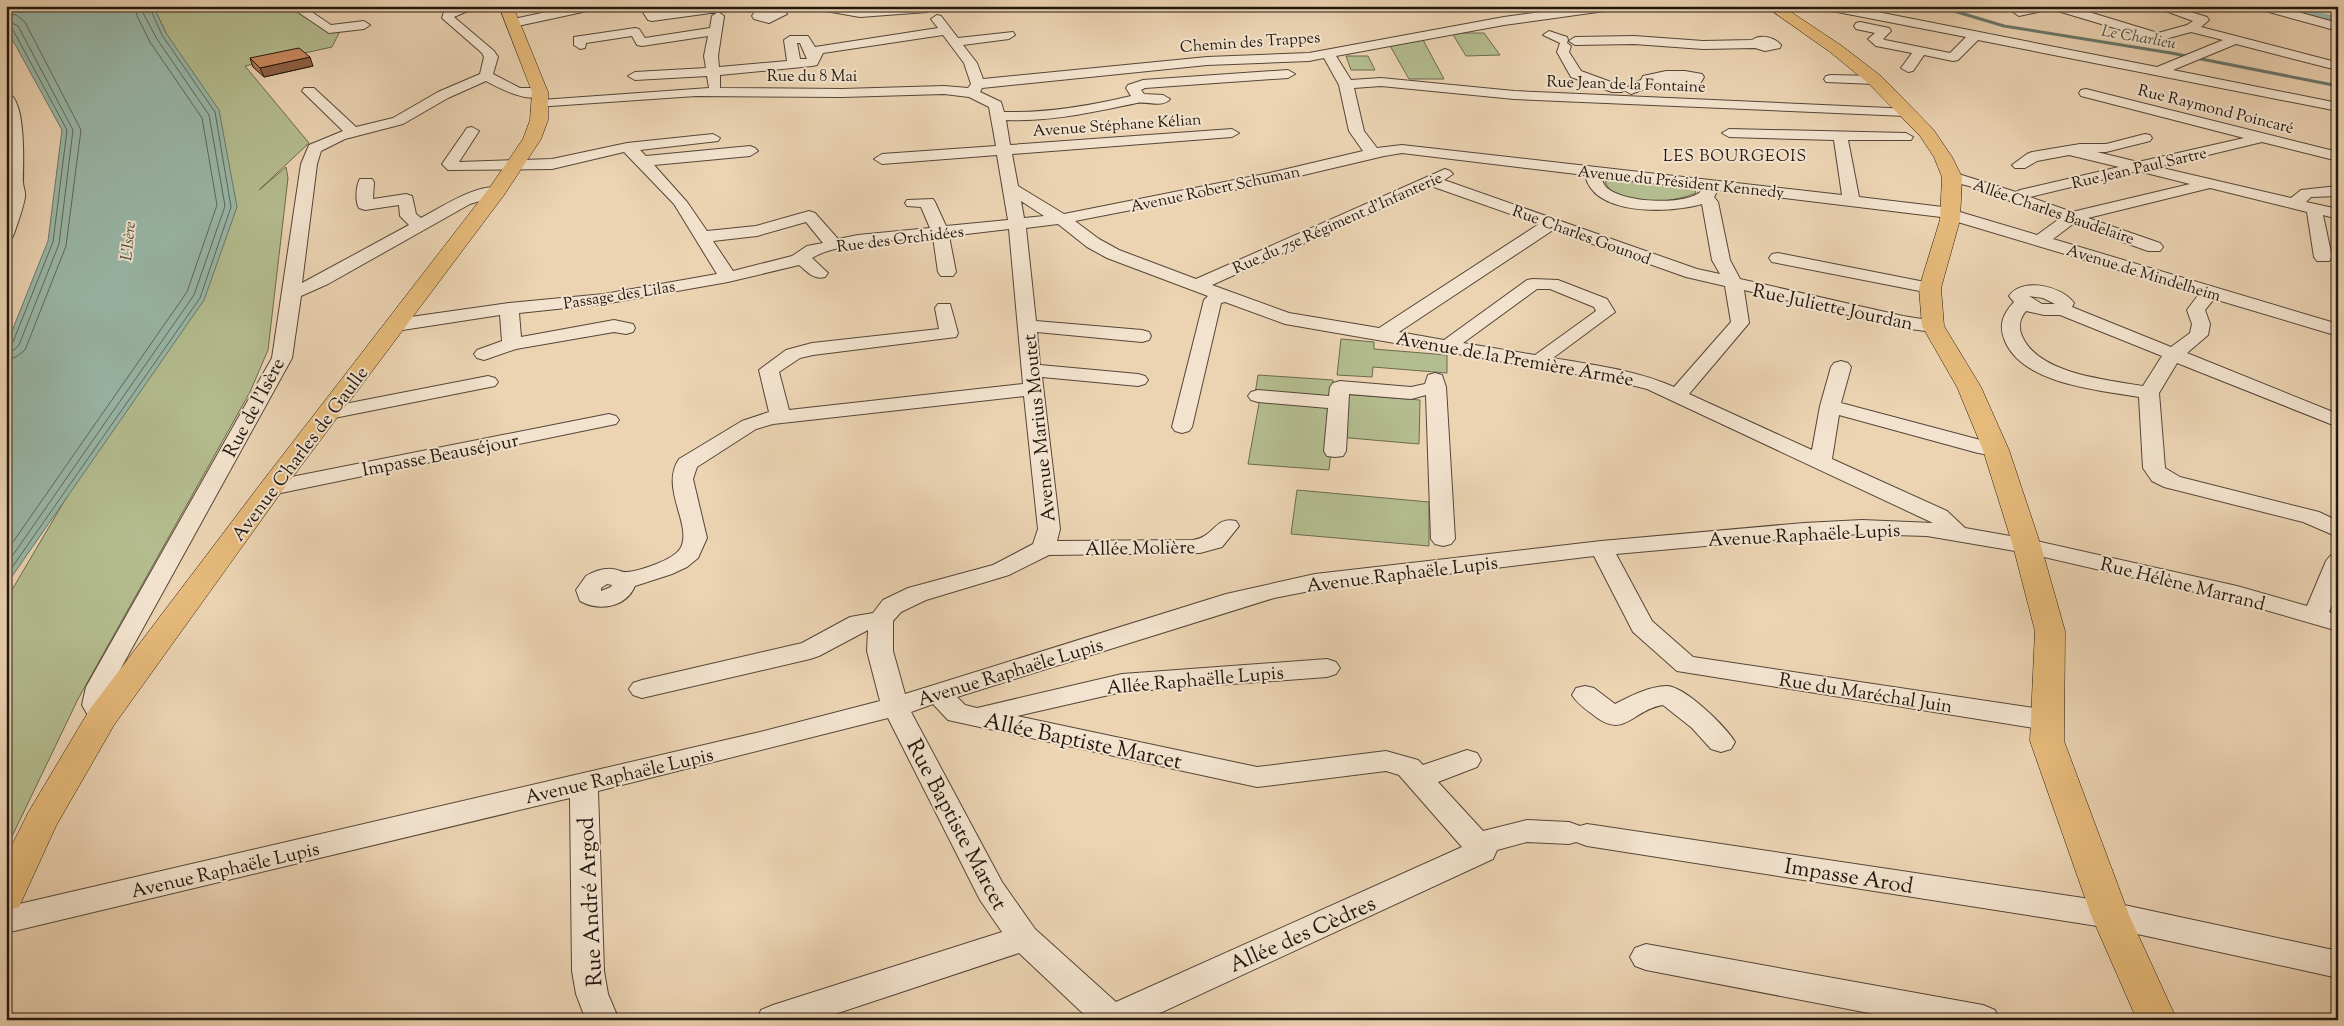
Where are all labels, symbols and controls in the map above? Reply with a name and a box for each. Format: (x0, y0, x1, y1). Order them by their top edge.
water label: Le Charlieu (2099, 21, 2178, 56)
street label: Chemin des Trappes (1179, 27, 1321, 60)
street label: Rue du 8 Mai (767, 66, 858, 89)
street label: Rue Jean de la Fontaine (1546, 71, 1706, 100)
street label: Rue Raymond Poincaré (2135, 80, 2296, 141)
street label: Avenue Stéphane Kélian (1032, 109, 1203, 144)
street label: Rue Jean Paul Sartre (2070, 143, 2209, 196)
district label: LES BOURGEOIS (1663, 146, 1807, 169)
street label: Avenue Robert Schuman (1129, 161, 1303, 220)
street label: Avenue du Président Kennedy (1576, 161, 1785, 206)
street label: Rue du 75e Régiment d'Infanterie (1229, 168, 1447, 281)
street label: Allée Charles Baudelaire (1969, 175, 2137, 252)
street label: Rue Charles Gounod (1509, 201, 1654, 272)
water label: L'Isère (116, 220, 143, 262)
street label: Rue des Orchidées (835, 221, 965, 260)
street label: Avenue de Mindelheim (2063, 240, 2223, 309)
street label: Passage des Lilas (562, 276, 677, 317)
street label: Rue Juliette Jourdan (1750, 278, 1915, 339)
street label: Avenue de la Première Armée (1394, 326, 1636, 395)
street label: Avenue Marius Moutet (1017, 332, 1064, 523)
street label: Rue de l'Isère (218, 354, 293, 463)
street label: Avenue Charles de Gaulle (226, 361, 376, 548)
street label: Impasse Beauséjour (360, 428, 521, 485)
street label: Avenue Raphaële Lupis (1707, 518, 1901, 555)
street label: Allée Molière (1085, 535, 1196, 564)
street label: Avenue Raphaële Lupis (1305, 550, 1499, 601)
street label: Rue Hélène Marrand (2097, 552, 2268, 619)
street label: Avenue Raphaële Lupis (915, 632, 1107, 714)
street label: Allée Raphaëlle Lupis (1105, 660, 1285, 703)
street label: Rue du Maréchal Juin (1777, 667, 1954, 722)
street label: Allée Baptiste Marcet (980, 706, 1185, 780)
street label: Rue Baptiste Marcet (897, 734, 1014, 917)
street label: Avenue Raphaële Lupis (523, 743, 716, 812)
street label: Rue André Argod (572, 816, 612, 987)
street label: Avenue Raphaële Lupis (129, 837, 322, 906)
street label: Impasse Arod (1782, 852, 1915, 904)
street label: Allée des Cèdres (1225, 889, 1382, 982)

